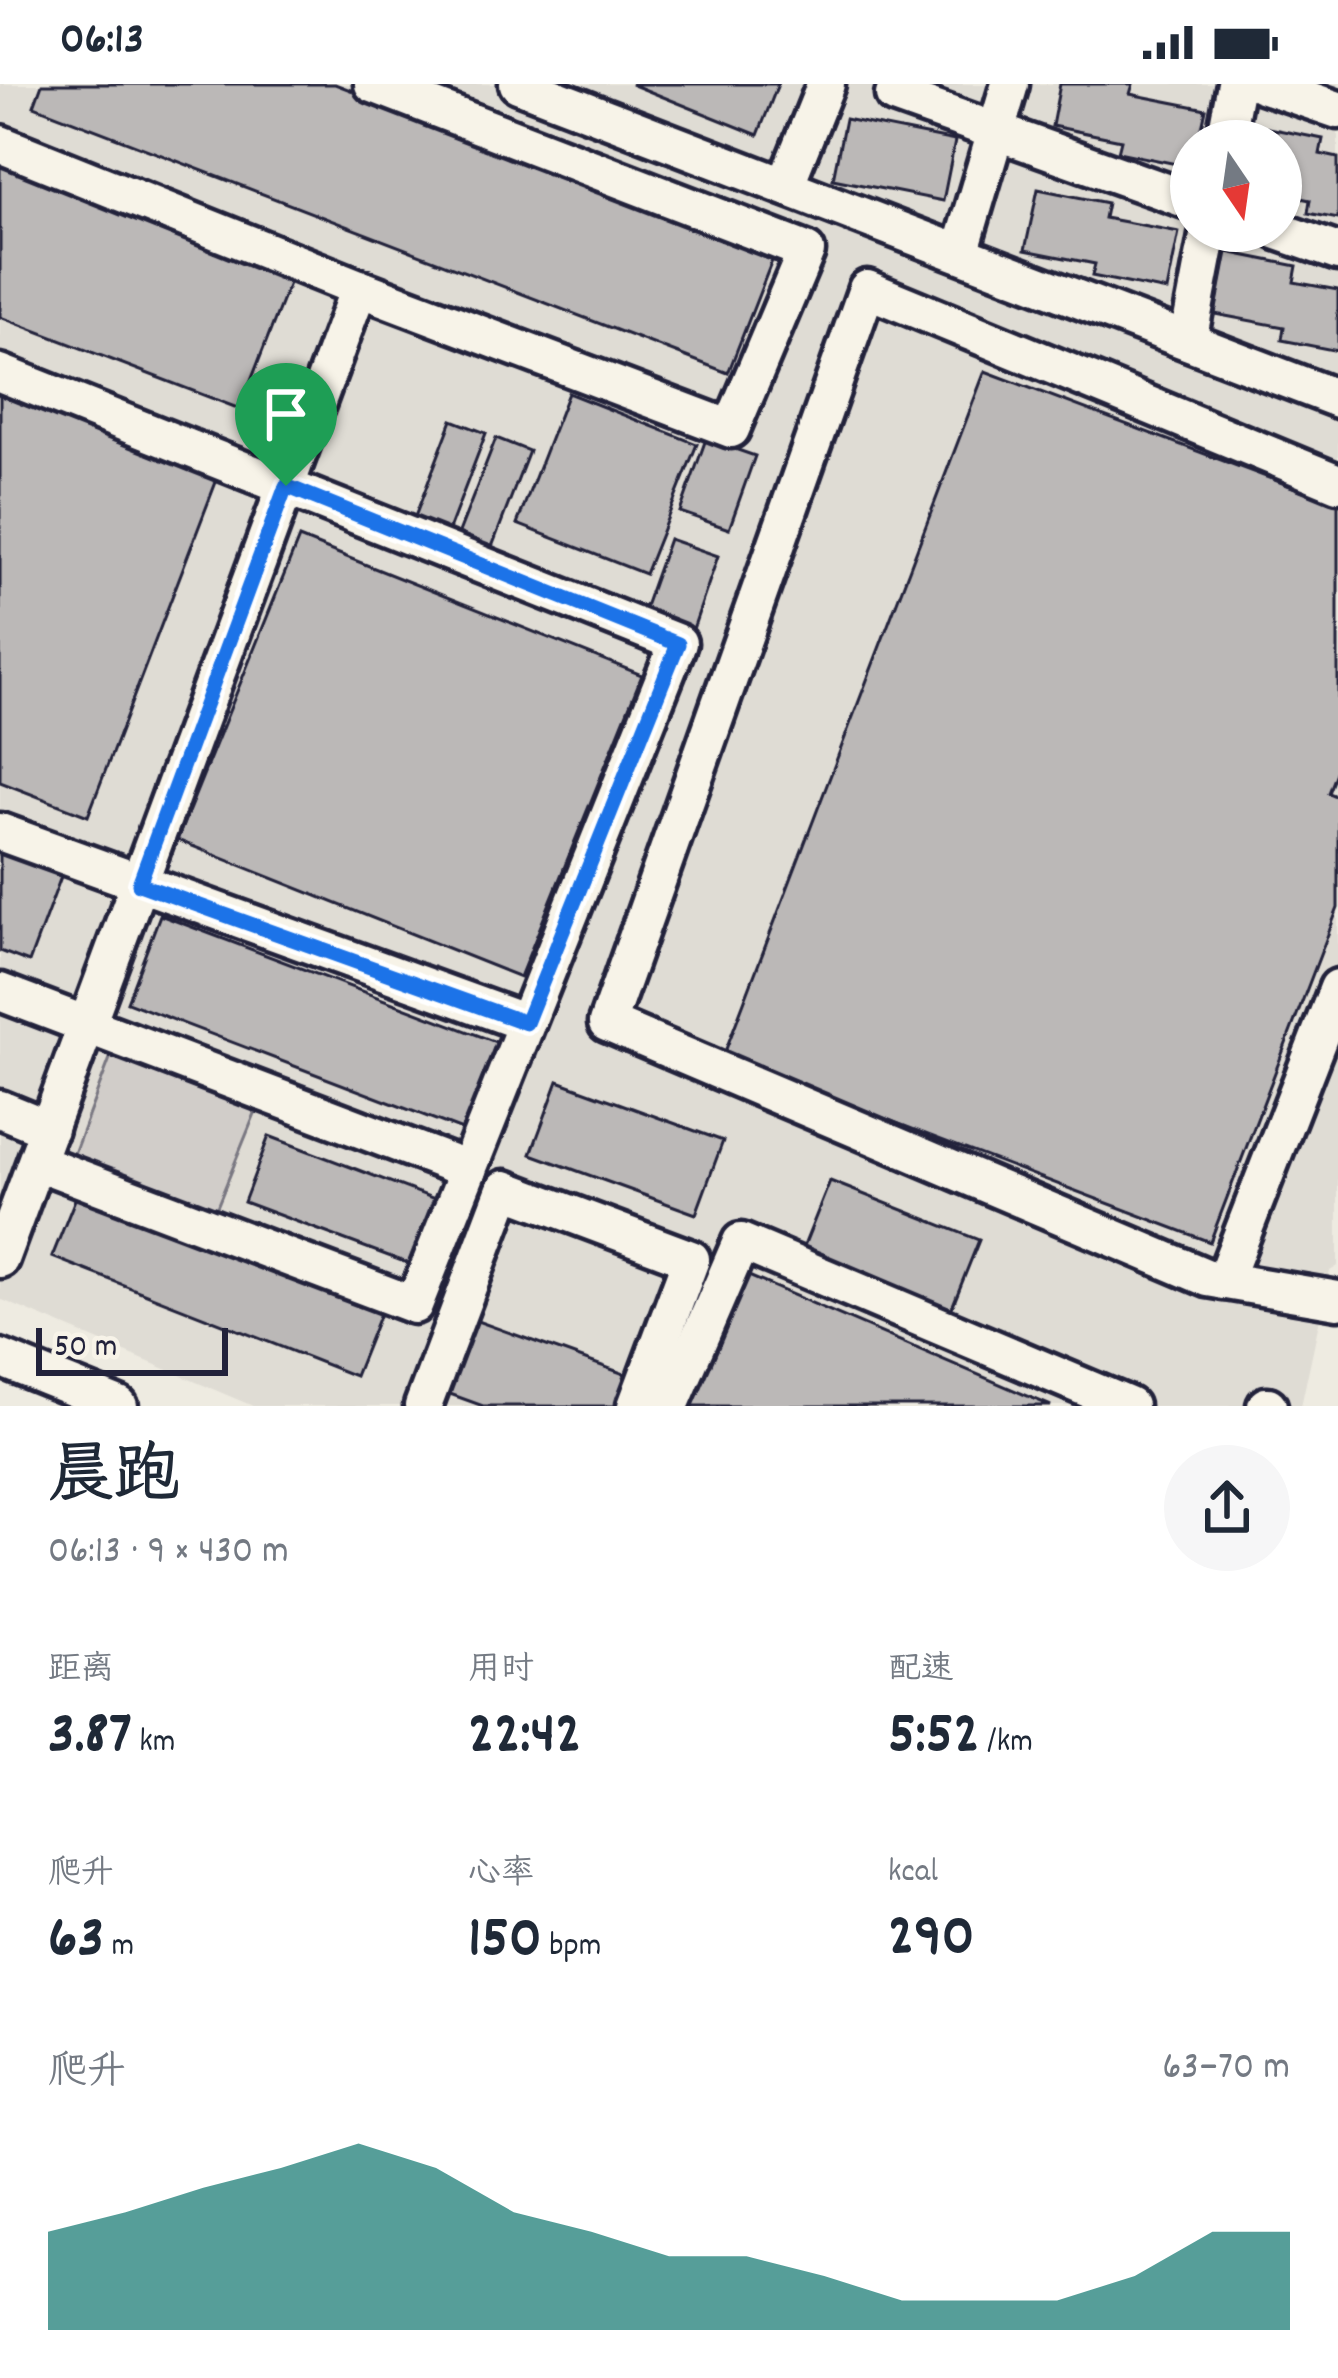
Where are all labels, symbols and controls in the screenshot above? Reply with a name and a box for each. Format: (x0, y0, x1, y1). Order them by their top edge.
text: 06:13 (60, 10, 144, 74)
north arrow (1170, 120, 1302, 252)
map controls (1170, 120, 1302, 252)
pin (235, 363, 337, 486)
icon: arrive (253, 381, 319, 447)
scale bar (36, 1322, 228, 1375)
text: 50 m (54, 1325, 118, 1372)
text: 晨跑 (48, 1434, 180, 1528)
button: share (1164, 1445, 1290, 1571)
text: 06:13 · 9 × 430 m (48, 1526, 289, 1581)
text: 距离 (48, 1648, 114, 1695)
text: 用时 (468, 1648, 534, 1695)
text: 配速 (888, 1648, 954, 1695)
text: 3.87 (48, 1695, 132, 1781)
text: 22:42 (468, 1695, 582, 1781)
text: 5:52 (888, 1695, 980, 1781)
text: km (132, 1720, 175, 1767)
text: /km (980, 1720, 1033, 1767)
text: kcal (888, 1850, 938, 1897)
text: 爬升 (48, 1852, 114, 1899)
text: 心率 (468, 1852, 534, 1899)
text: 290 (888, 1897, 974, 1983)
text: 63 (48, 1899, 104, 1985)
text: 150 (468, 1899, 542, 1985)
text: m (104, 1924, 134, 1971)
text: bpm (542, 1924, 601, 1971)
text: 63–70 m (1162, 2042, 1290, 2097)
text: 爬升 (48, 2047, 126, 2102)

